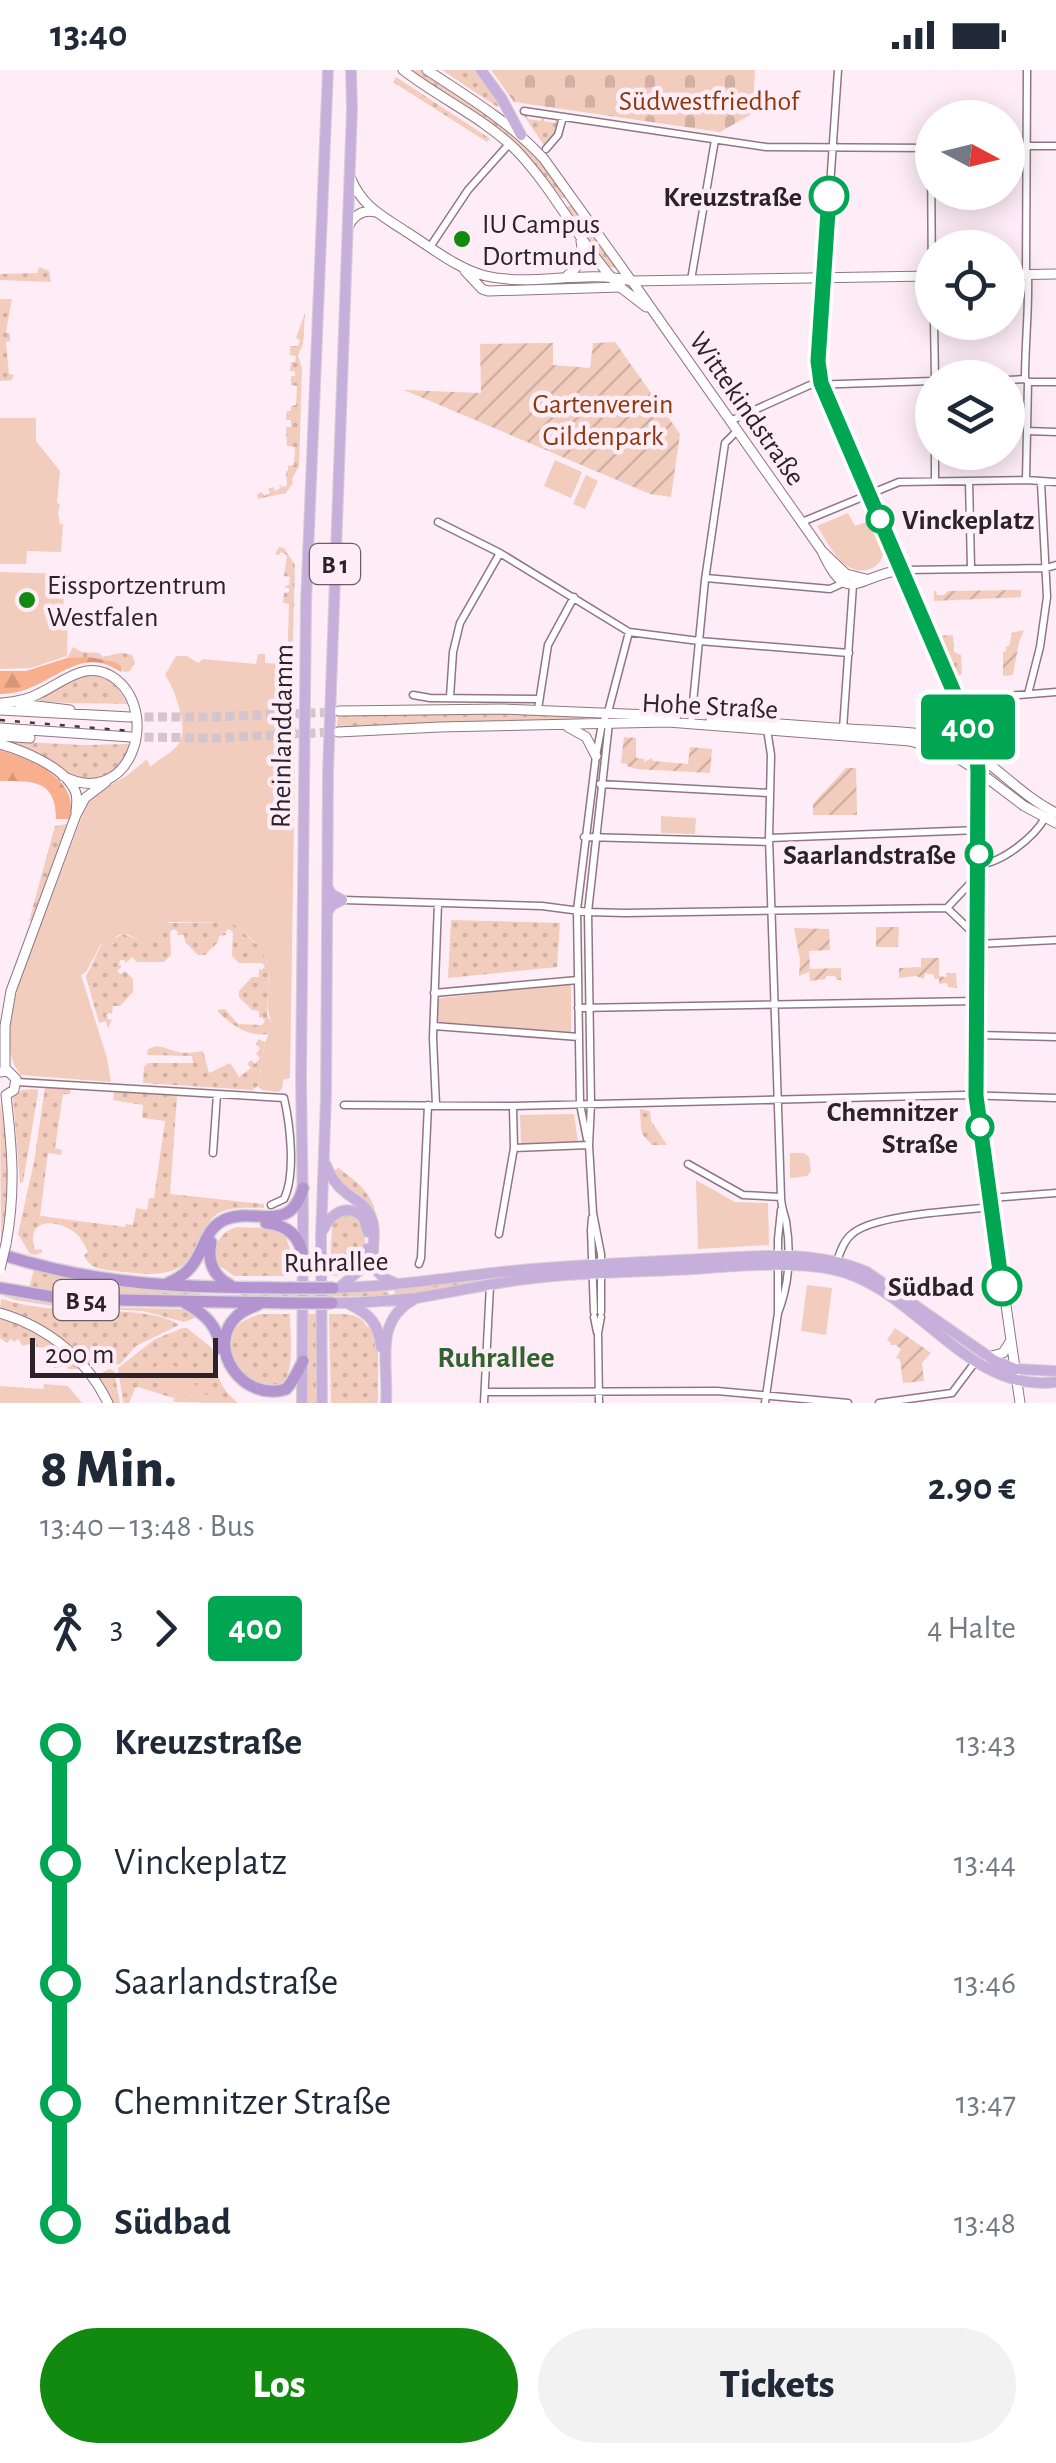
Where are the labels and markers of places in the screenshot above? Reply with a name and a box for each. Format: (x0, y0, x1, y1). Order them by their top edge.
marker: Kreuzstraße (810, 177, 848, 215)
place label: Kreuzstraße (663, 184, 802, 212)
place label: IU Campus Dortmund (482, 211, 600, 271)
marker: IU Campus Dortmund (451, 228, 473, 250)
marker: Vinckeplatz (867, 506, 893, 532)
place label: Vinckeplatz (902, 507, 1035, 535)
place label: Eissportzentrum Westfalen (47, 572, 227, 632)
marker: Eissportzentrum Westfalen (16, 589, 38, 611)
marker: Saarlandstraße (966, 841, 992, 867)
place label: Saarlandstraße (783, 842, 956, 870)
place label: Chemnitzer Straße (827, 1099, 958, 1159)
marker: Chemnitzer Straße (967, 1114, 993, 1140)
marker: Südbad (983, 1267, 1021, 1305)
place label: Südbad (888, 1274, 974, 1302)

